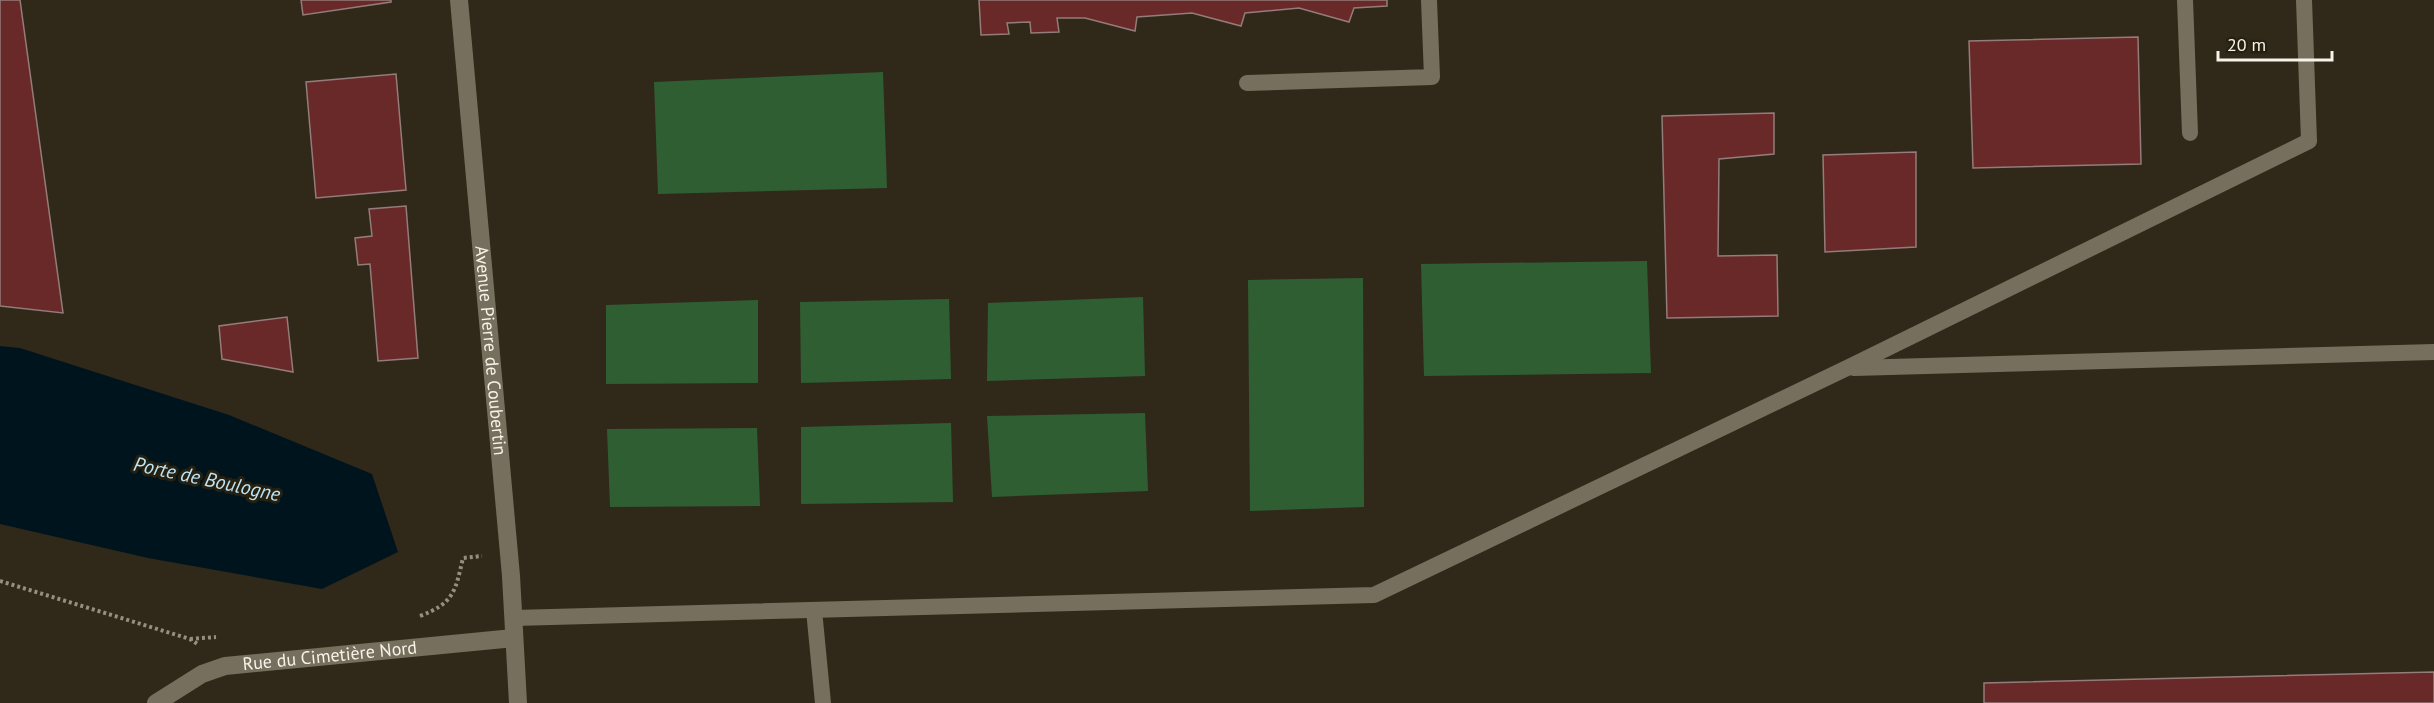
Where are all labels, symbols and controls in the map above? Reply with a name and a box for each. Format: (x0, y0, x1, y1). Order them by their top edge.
scale bar (2218, 24, 2332, 62)
text: 20 m (2227, 33, 2266, 56)
street label: Avenue Pierre de Coubertin (470, 245, 512, 456)
water label: Porte de Boulogne (131, 451, 283, 507)
street label: Rue du Cimetière Nord (241, 635, 418, 675)

